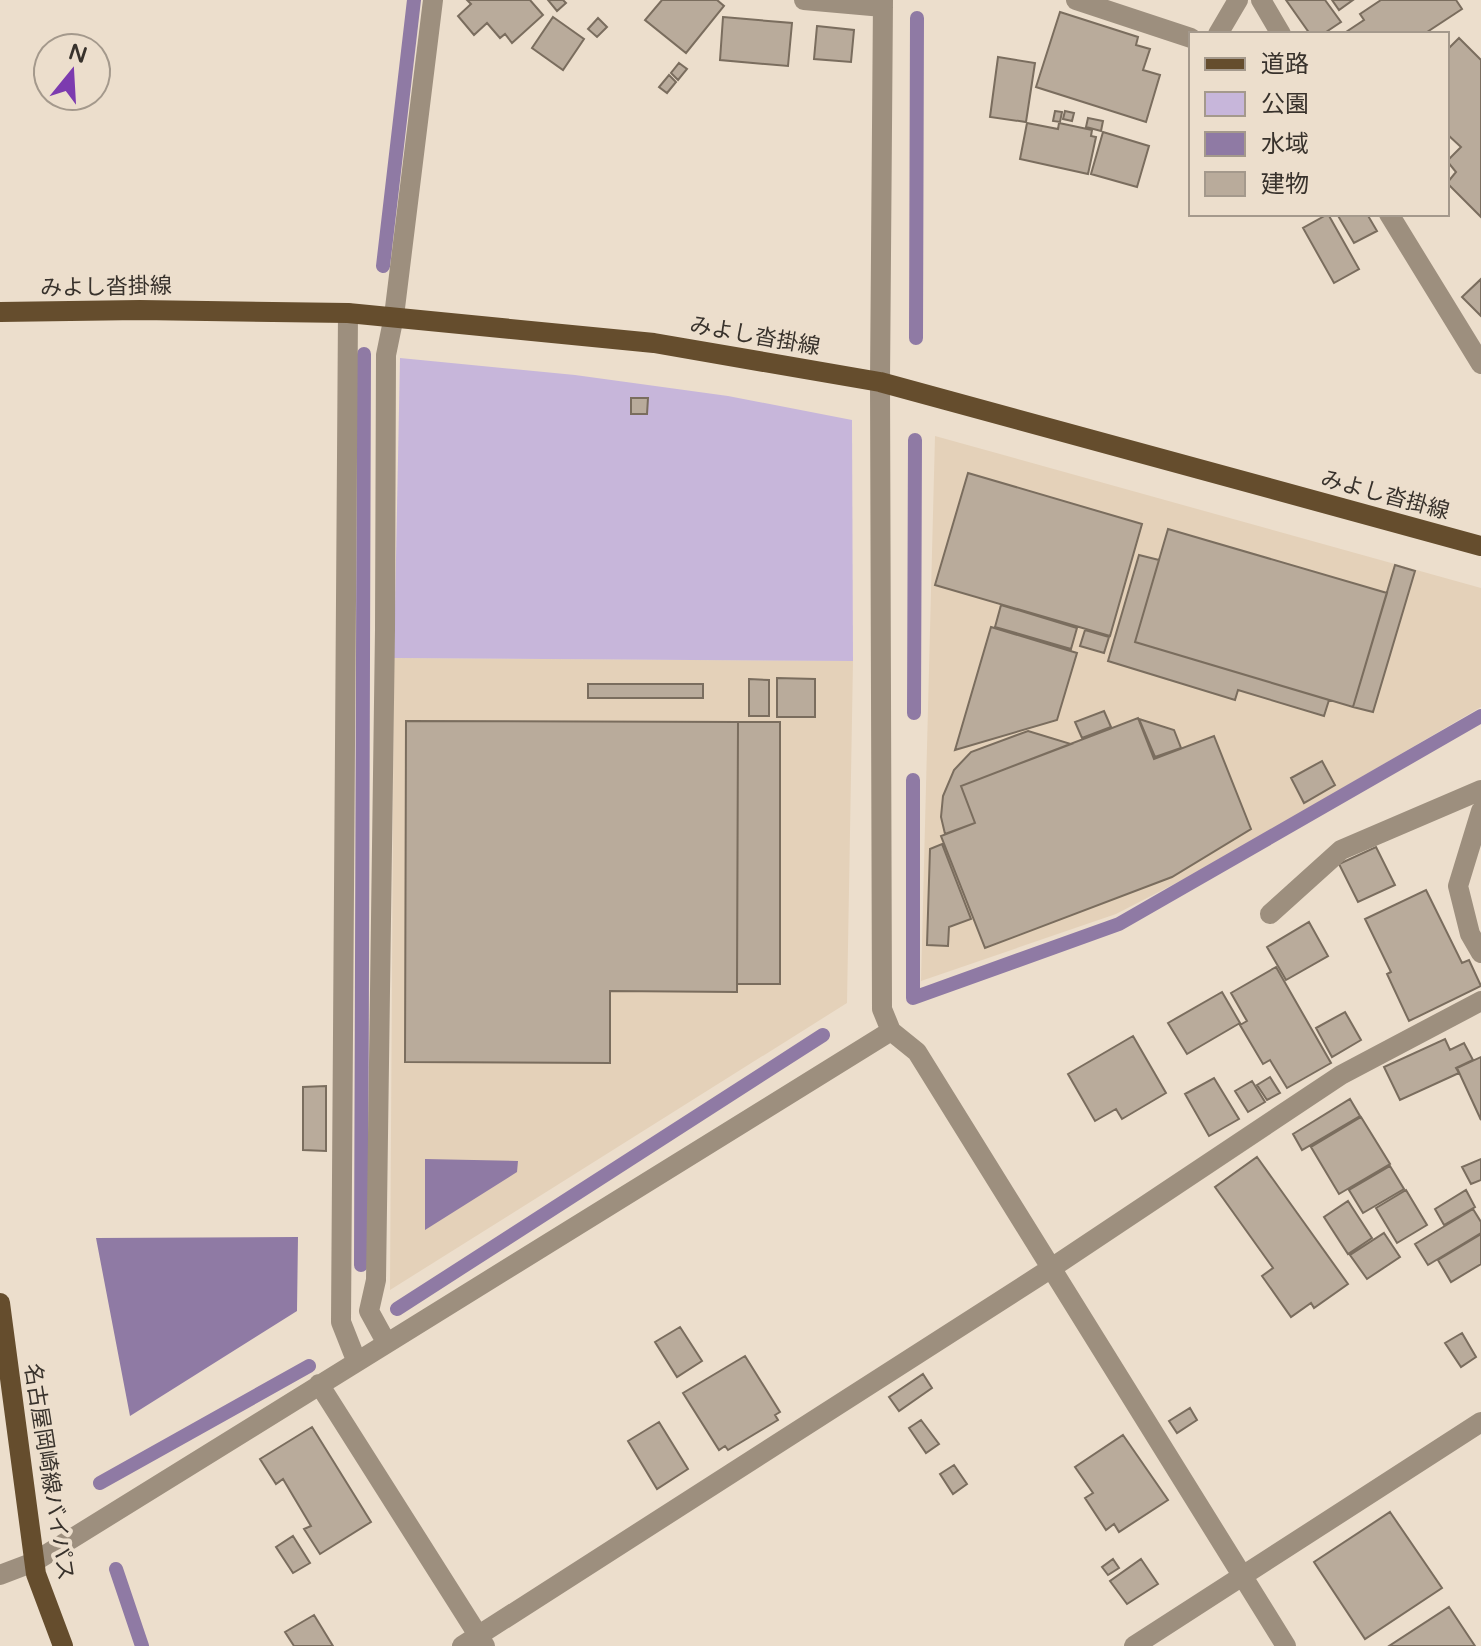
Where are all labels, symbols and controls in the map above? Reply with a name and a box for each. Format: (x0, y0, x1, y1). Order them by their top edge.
north arrow (32, 32, 112, 112)
legend (1189, 32, 1449, 216)
text: N (65, 39, 90, 69)
text: 道路 (1261, 50, 1309, 79)
text: 公園 (1261, 90, 1309, 119)
text: 水域 (1261, 130, 1309, 159)
text: 建物 (1261, 170, 1309, 199)
street label: みよし沓掛線 (40, 273, 172, 301)
street label: みよし沓掛線 (688, 312, 822, 360)
street label: みよし沓掛線 (1318, 465, 1452, 525)
street label: 名古屋岡崎線バイパス (19, 1362, 79, 1582)

